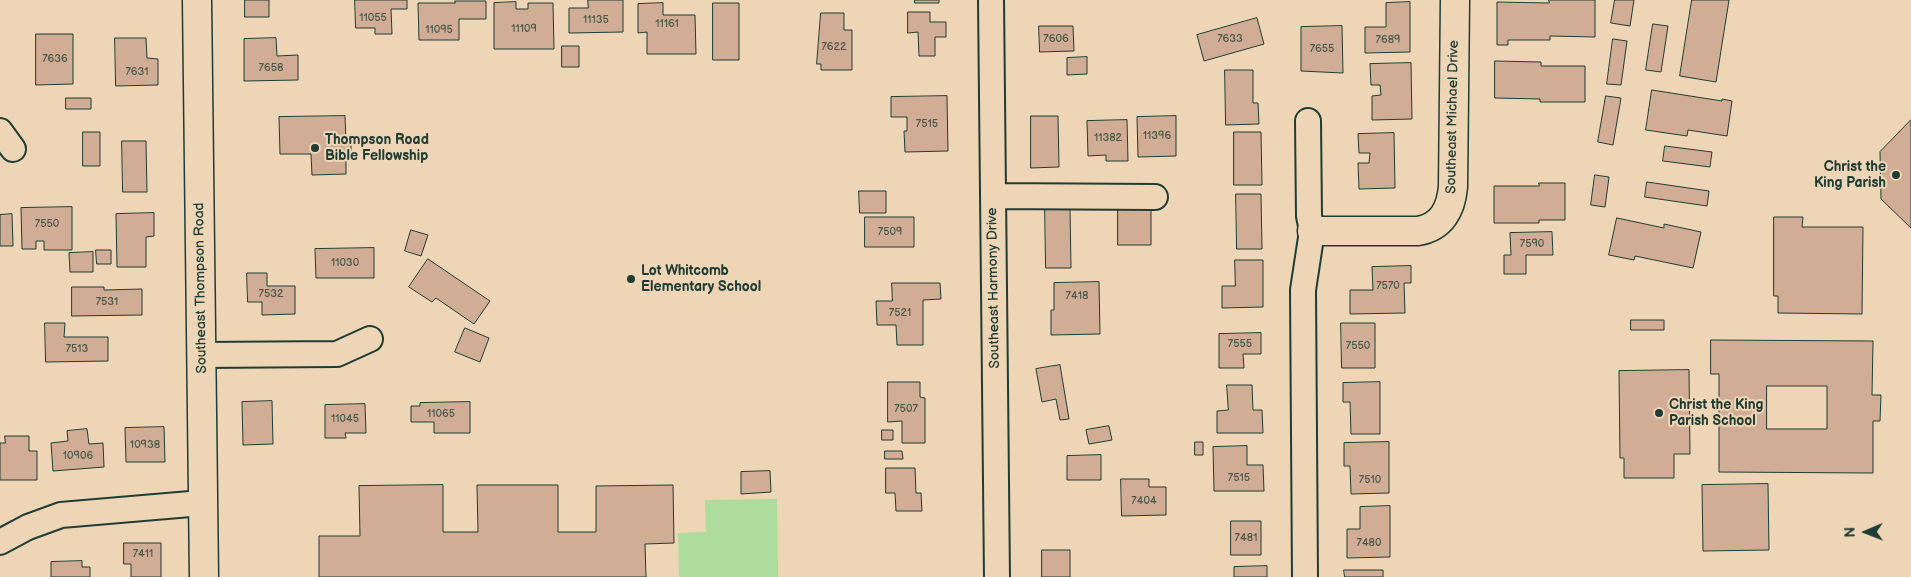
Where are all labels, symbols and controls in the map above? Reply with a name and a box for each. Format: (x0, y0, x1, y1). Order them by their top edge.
house number: 11055 (359, 11, 387, 25)
house number: 11135 (583, 13, 609, 27)
house number: 11161 (655, 17, 679, 31)
house number: 11109 (511, 22, 537, 36)
house number: 11095 (425, 23, 453, 37)
house number: 7606 (1043, 32, 1069, 46)
house number: 7633 (1217, 32, 1243, 46)
house number: 7689 (1376, 33, 1400, 47)
house number: 7622 (821, 40, 847, 54)
street label: Southeast Michael Drive (1443, 40, 1463, 194)
house number: 7655 (1310, 42, 1334, 56)
house number: 7636 (42, 52, 68, 66)
house number: 7658 (259, 61, 283, 75)
house number: 7631 (125, 65, 149, 79)
house number: 7515 (916, 117, 938, 131)
house number: 11396 (1143, 129, 1171, 143)
house number: 11382 (1094, 131, 1122, 145)
place label: Thompson Road Bible Fellowship (325, 132, 429, 164)
marker: Thompson Road Bible Fellowship (309, 142, 321, 154)
place label: Christ the King Parish (1814, 159, 1886, 192)
marker: Christ the King Parish (1890, 169, 1902, 181)
street label: Southeast Thompson Road (191, 202, 211, 374)
street label: Southeast Harmony Drive (984, 207, 1004, 369)
house number: 7550 (35, 217, 59, 231)
house number: 7509 (878, 225, 902, 239)
house number: 7590 (1520, 237, 1544, 251)
house number: 11030 (331, 256, 359, 270)
place label: Lot Whitcomb Elementary School (641, 263, 761, 296)
marker: Lot Whitcomb Elementary School (625, 273, 637, 285)
house number: 7570 (1376, 279, 1400, 293)
house number: 7532 (259, 287, 283, 301)
house number: 7418 (1066, 289, 1088, 303)
house number: 7531 (96, 295, 118, 309)
house number: 7521 (889, 306, 911, 320)
house number: 7555 (1228, 337, 1252, 351)
house number: 7550 (1346, 339, 1370, 353)
house number: 7513 (66, 342, 88, 356)
place label: Christ the King Parish School (1669, 397, 1764, 430)
house number: 7507 (894, 402, 918, 416)
house number: 11065 (427, 407, 455, 421)
marker: Christ the King Parish School (1653, 407, 1665, 419)
house number: 11045 (331, 412, 359, 426)
house number: 10938 (130, 438, 160, 452)
house number: 10906 (63, 449, 93, 463)
house number: 7515 (1228, 471, 1250, 485)
house number: 7510 (1359, 473, 1381, 487)
house number: 7404 (1131, 494, 1157, 508)
north arrow (1841, 507, 1891, 557)
text: N (1842, 527, 1859, 538)
house number: 7481 (1235, 531, 1257, 545)
house number: 7480 (1357, 536, 1381, 550)
house number: 7411 (133, 547, 153, 561)

